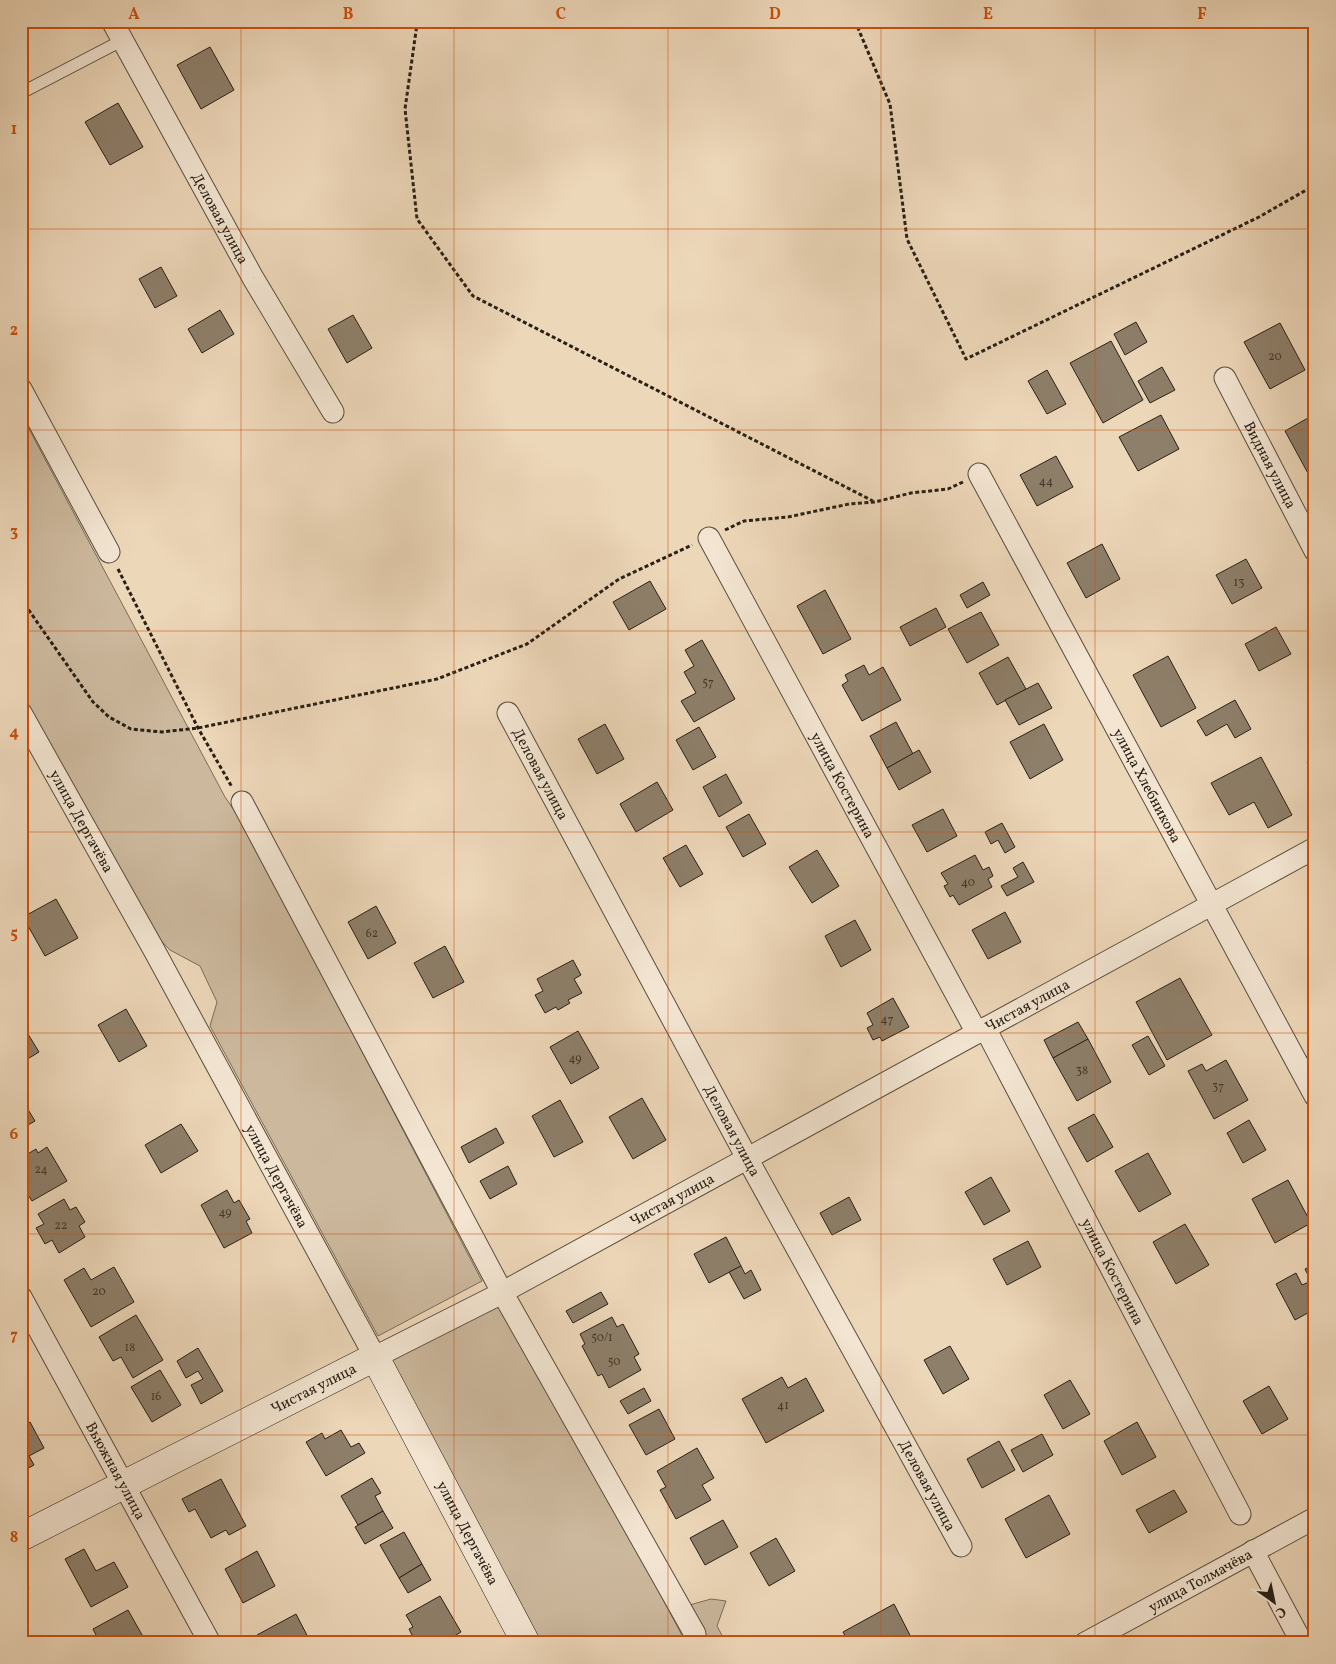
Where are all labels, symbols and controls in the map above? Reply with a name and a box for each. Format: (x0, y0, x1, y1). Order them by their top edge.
text: A (128, 4, 140, 26)
text: B (343, 4, 354, 26)
text: C (556, 4, 566, 26)
text: D (769, 4, 781, 26)
text: E (983, 4, 993, 26)
text: F (1197, 4, 1207, 26)
text: 1 (11, 119, 17, 141)
street label: Деловая улица (185, 169, 253, 269)
text: 2 (10, 320, 18, 342)
house number: 20 (1268, 349, 1282, 365)
street label: Видная улица (1237, 418, 1300, 513)
house number: 44 (1039, 474, 1053, 490)
text: 3 (10, 521, 18, 543)
house number: 13 (1234, 575, 1244, 591)
house number: 57 (702, 675, 714, 691)
text: 4 (9, 722, 19, 744)
street label: Деловая улица (506, 725, 573, 824)
street label: улица Хлебникова (1106, 725, 1185, 847)
street label: улица Костерина (804, 729, 879, 843)
street label: улица Дергачёва (43, 767, 118, 877)
house number: 40 (961, 875, 975, 891)
text: 5 (10, 923, 18, 945)
house number: 62 (366, 926, 378, 942)
street label: Чистая улица (982, 975, 1074, 1038)
house number: 47 (881, 1012, 894, 1028)
house number: 49 (568, 1051, 582, 1067)
house number: 38 (1076, 1063, 1088, 1079)
house number: 37 (1212, 1079, 1224, 1095)
street label: Деловая улица (698, 1082, 764, 1181)
street label: улица Дергачёва (239, 1121, 312, 1232)
text: 6 (10, 1124, 19, 1146)
house number: 24 (34, 1162, 48, 1178)
street label: Чистая улица (627, 1169, 719, 1233)
house number: 49 (218, 1205, 232, 1221)
street label: улица Костерина (1075, 1215, 1148, 1329)
house number: 22 (55, 1218, 67, 1234)
house number: 20 (92, 1284, 106, 1300)
text: 7 (10, 1325, 18, 1347)
house number: 50/1 (591, 1330, 613, 1346)
house number: 18 (125, 1340, 135, 1356)
house number: 50 (608, 1354, 620, 1370)
street label: Чистая улица (268, 1359, 361, 1420)
house number: 16 (151, 1389, 161, 1405)
house number: 41 (777, 1398, 789, 1414)
street label: Вьюжная улица (79, 1419, 150, 1524)
street label: Деловая улица (893, 1437, 960, 1536)
street label: улица Дергачёва (430, 1478, 503, 1589)
text: 8 (10, 1527, 18, 1549)
street label: улица Толмачёва (1145, 1545, 1257, 1619)
north arrow (1248, 1576, 1298, 1626)
text: С (1271, 1601, 1289, 1622)

